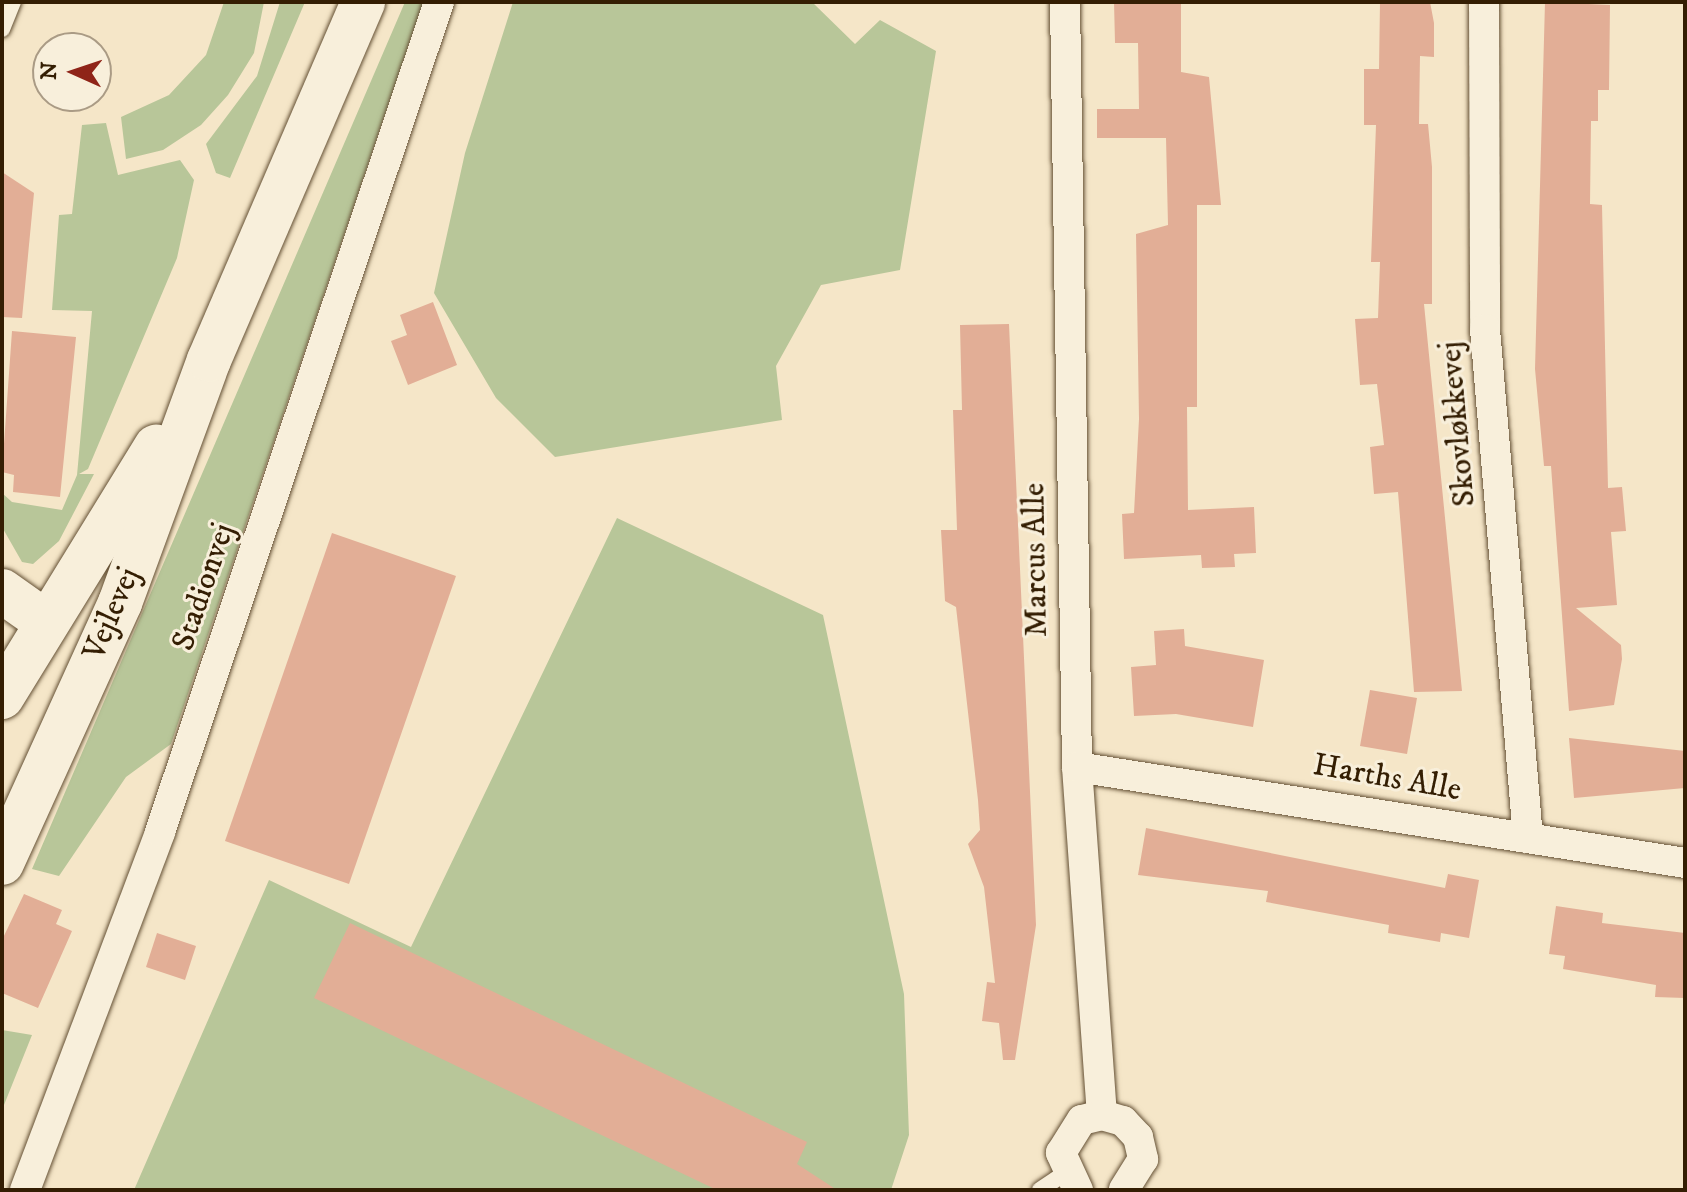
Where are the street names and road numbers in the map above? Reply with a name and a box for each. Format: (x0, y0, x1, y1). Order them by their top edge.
street label: Skovløkkevej (1432, 340, 1484, 508)
street label: Marcus Alle (1015, 483, 1057, 637)
street label: Stadionvej (164, 518, 244, 656)
street label: Vejlevej (75, 562, 149, 666)
street label: Harths Alle (1310, 746, 1464, 810)

